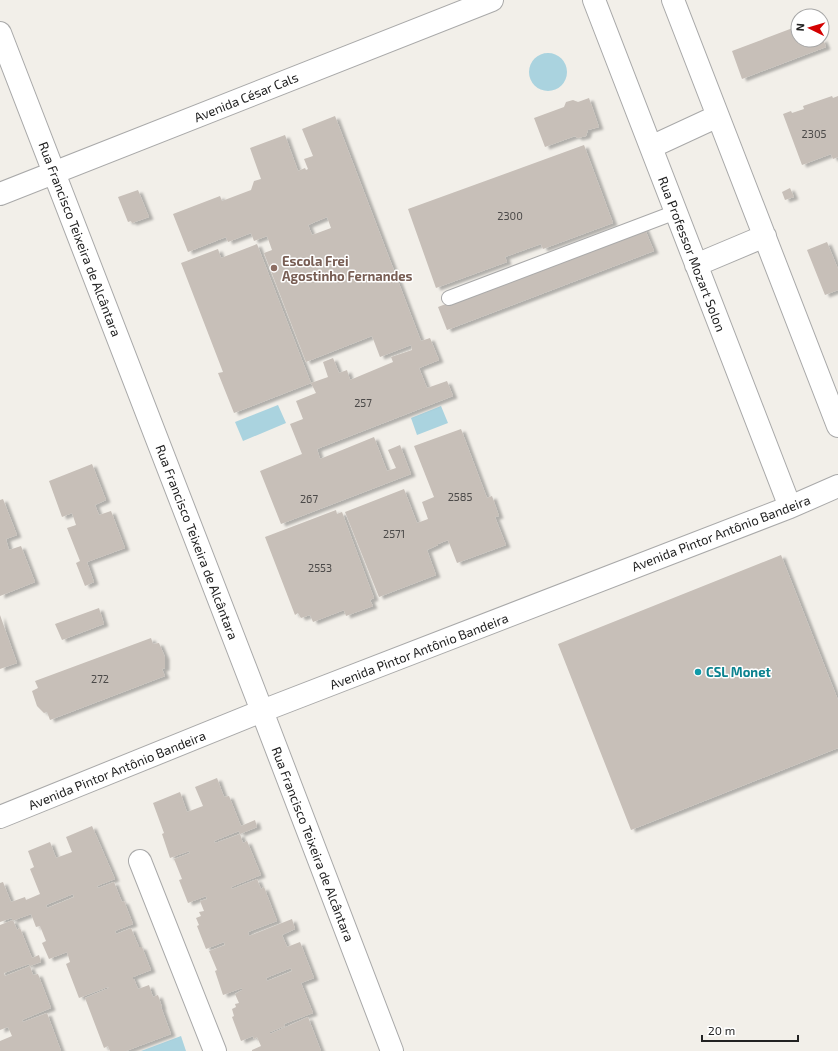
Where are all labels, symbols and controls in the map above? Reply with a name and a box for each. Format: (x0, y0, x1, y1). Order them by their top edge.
north arrow (790, 8, 830, 48)
text: N (793, 23, 806, 32)
street label: Avenida César Cals (192, 69, 300, 125)
house number: 2305 (802, 127, 827, 140)
street label: Rua Francisco Teixeira de Alcântara (35, 139, 125, 339)
street label: Rua Professor Mozart Solon (655, 174, 729, 334)
house number: 2300 (497, 209, 523, 222)
place label: Escola Frei Agostinho Fernandes (282, 253, 413, 284)
marker: Escola Frei Agostinho Fernandes (269, 263, 279, 273)
house number: 257 (354, 396, 372, 409)
street label: Rua Francisco Teixeira de Alcântara (152, 442, 242, 642)
house number: 2585 (448, 490, 472, 503)
street label: Avenida Pintor Antônio Bandeira (629, 491, 813, 575)
house number: 267 (300, 492, 318, 505)
house number: 2571 (383, 527, 405, 540)
house number: 2553 (308, 561, 332, 574)
street label: Avenida Pintor Antônio Bandeira (327, 609, 511, 693)
place label: CSL Monet (706, 664, 771, 680)
marker: CSL Monet (693, 667, 703, 677)
house number: 272 (91, 672, 109, 685)
street label: Avenida Pintor Antônio Bandeira (26, 727, 208, 813)
street label: Rua Francisco Teixeira de Alcântara (268, 744, 358, 944)
scale bar (702, 1017, 798, 1043)
text: 20 m (708, 1023, 735, 1037)

